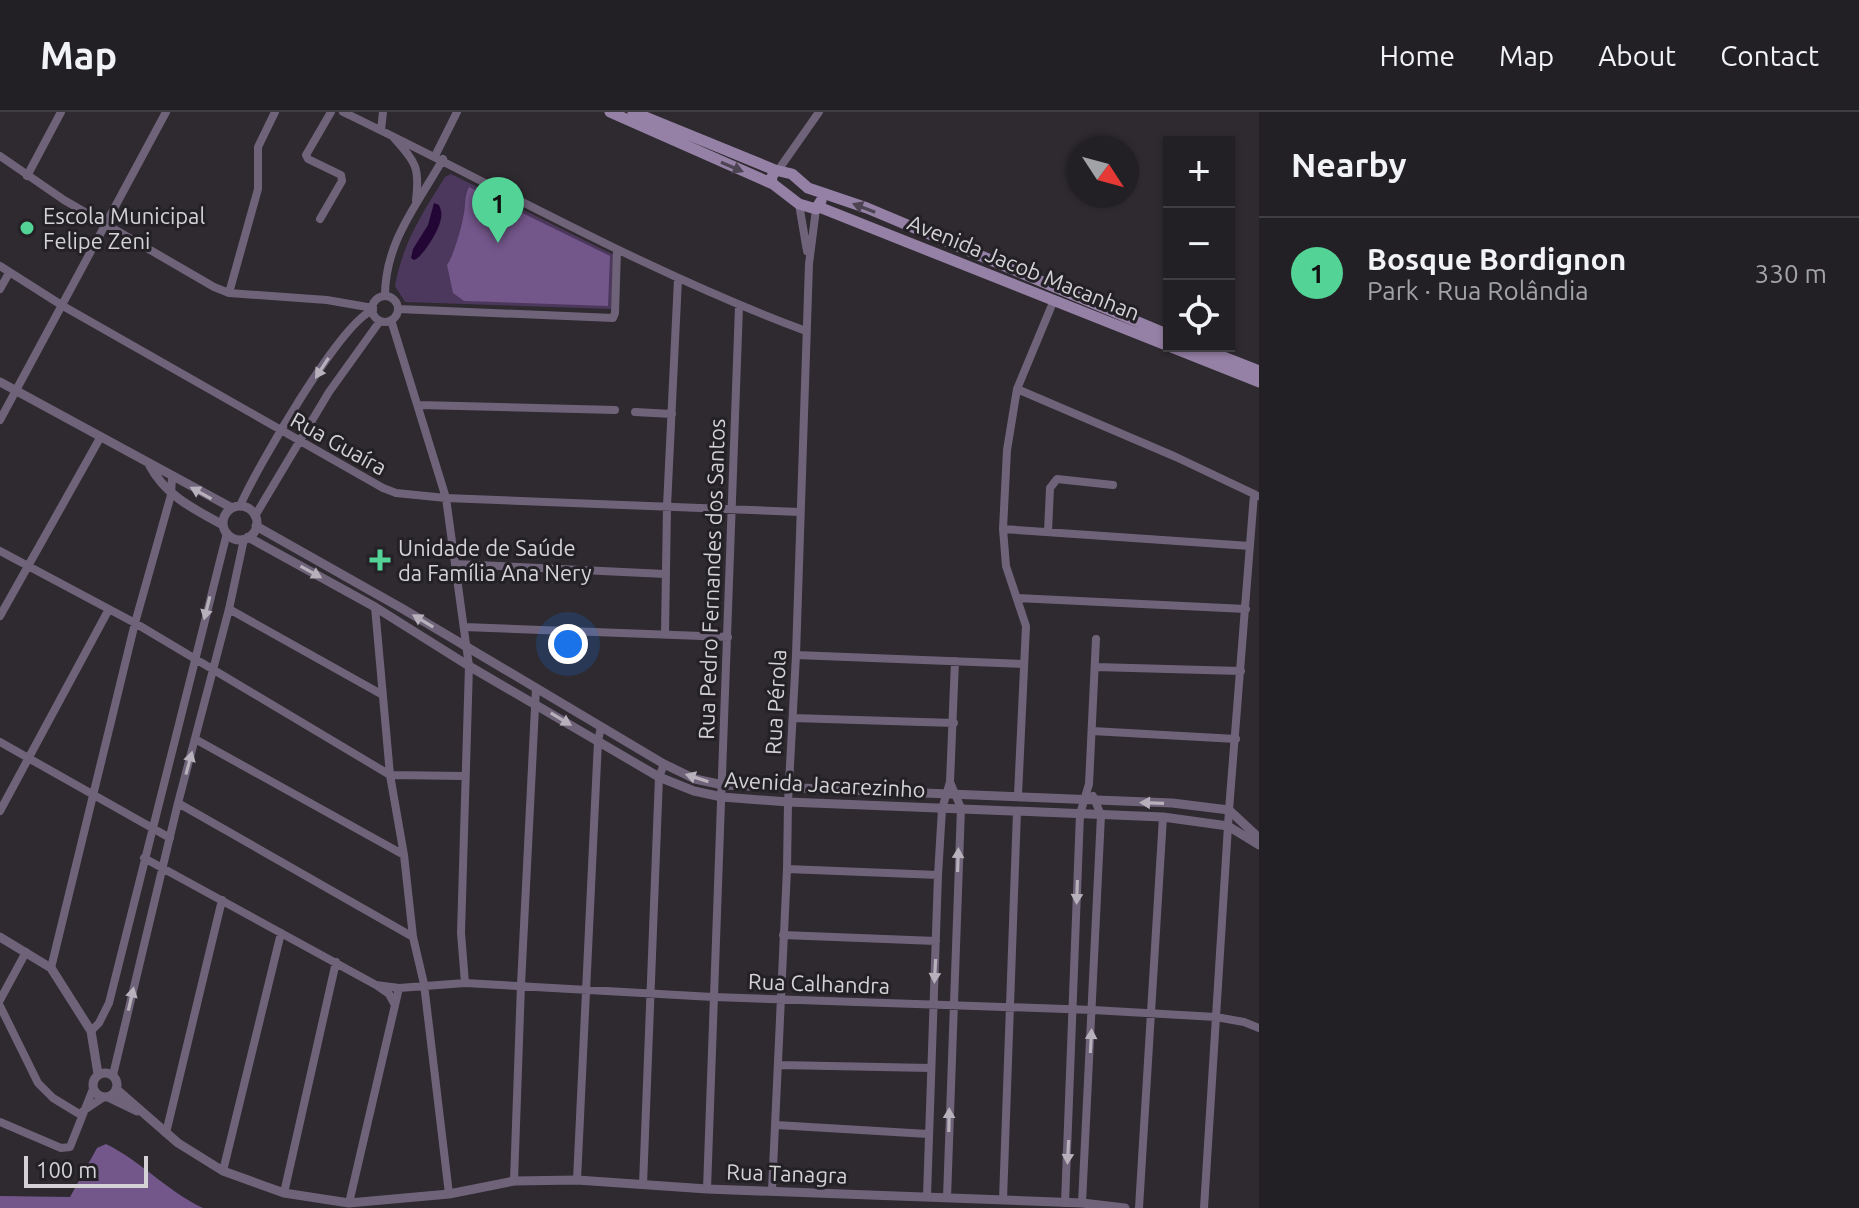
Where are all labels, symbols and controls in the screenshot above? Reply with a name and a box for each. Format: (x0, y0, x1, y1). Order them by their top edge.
text: Map (40, 34, 117, 76)
text: Home (1380, 40, 1455, 71)
text: Map (1499, 40, 1554, 71)
text: About (1598, 40, 1676, 71)
text: Contact (1720, 40, 1819, 71)
north arrow (1067, 136, 1139, 208)
map controls (1163, 136, 1235, 352)
button: + (1163, 136, 1235, 208)
text: Nearby (1291, 145, 1406, 183)
one-way arrow (721, 160, 744, 173)
pin: 1 (472, 177, 524, 243)
one-way arrow (852, 201, 876, 214)
place label: Escola Municipal Felipe Zeni (43, 203, 205, 253)
button: − (1163, 208, 1235, 280)
street label: Avenida Jacob Macanhan (904, 209, 1144, 325)
marker: Escola Municipal Felipe Zeni (18, 219, 36, 237)
text: Bosque Bordignon (1367, 242, 1626, 276)
text: 1 (1310, 259, 1324, 288)
text: 330 m (1755, 259, 1827, 288)
text: Park · Rua Rolândia (1367, 276, 1589, 305)
button: locate (1163, 280, 1235, 352)
one-way arrow (315, 357, 330, 379)
street label: Rua Guaíra (287, 406, 391, 480)
street label: Rua Pedro Fernandes dos Santos (693, 418, 729, 740)
one-way arrow (190, 487, 212, 501)
place label: Unidade de Saúde da Família Ana Nery (398, 535, 592, 585)
marker: Unidade de Saúde da Família Ana Nery (369, 549, 391, 571)
one-way arrow (300, 565, 323, 579)
one-way arrow (201, 596, 213, 621)
one-way arrow (412, 614, 434, 628)
your location (548, 624, 588, 664)
street label: Rua Pérola (760, 649, 790, 755)
one-way arrow (550, 712, 572, 726)
one-way arrow (183, 750, 195, 775)
street label: Avenida Jacarezinho (724, 766, 926, 802)
one-way arrow (685, 772, 709, 784)
one-way arrow (1139, 796, 1164, 809)
one-way arrow (952, 847, 965, 872)
one-way arrow (1070, 880, 1083, 905)
one-way arrow (928, 959, 941, 984)
street label: Rua Calhandra (748, 968, 890, 998)
one-way arrow (125, 987, 138, 1012)
one-way arrow (1085, 1028, 1098, 1053)
one-way arrow (942, 1107, 955, 1132)
one-way arrow (1061, 1140, 1074, 1165)
scale bar (24, 1152, 148, 1188)
text: 100 m (36, 1157, 97, 1182)
street label: Rua Tanagra (726, 1158, 848, 1188)

